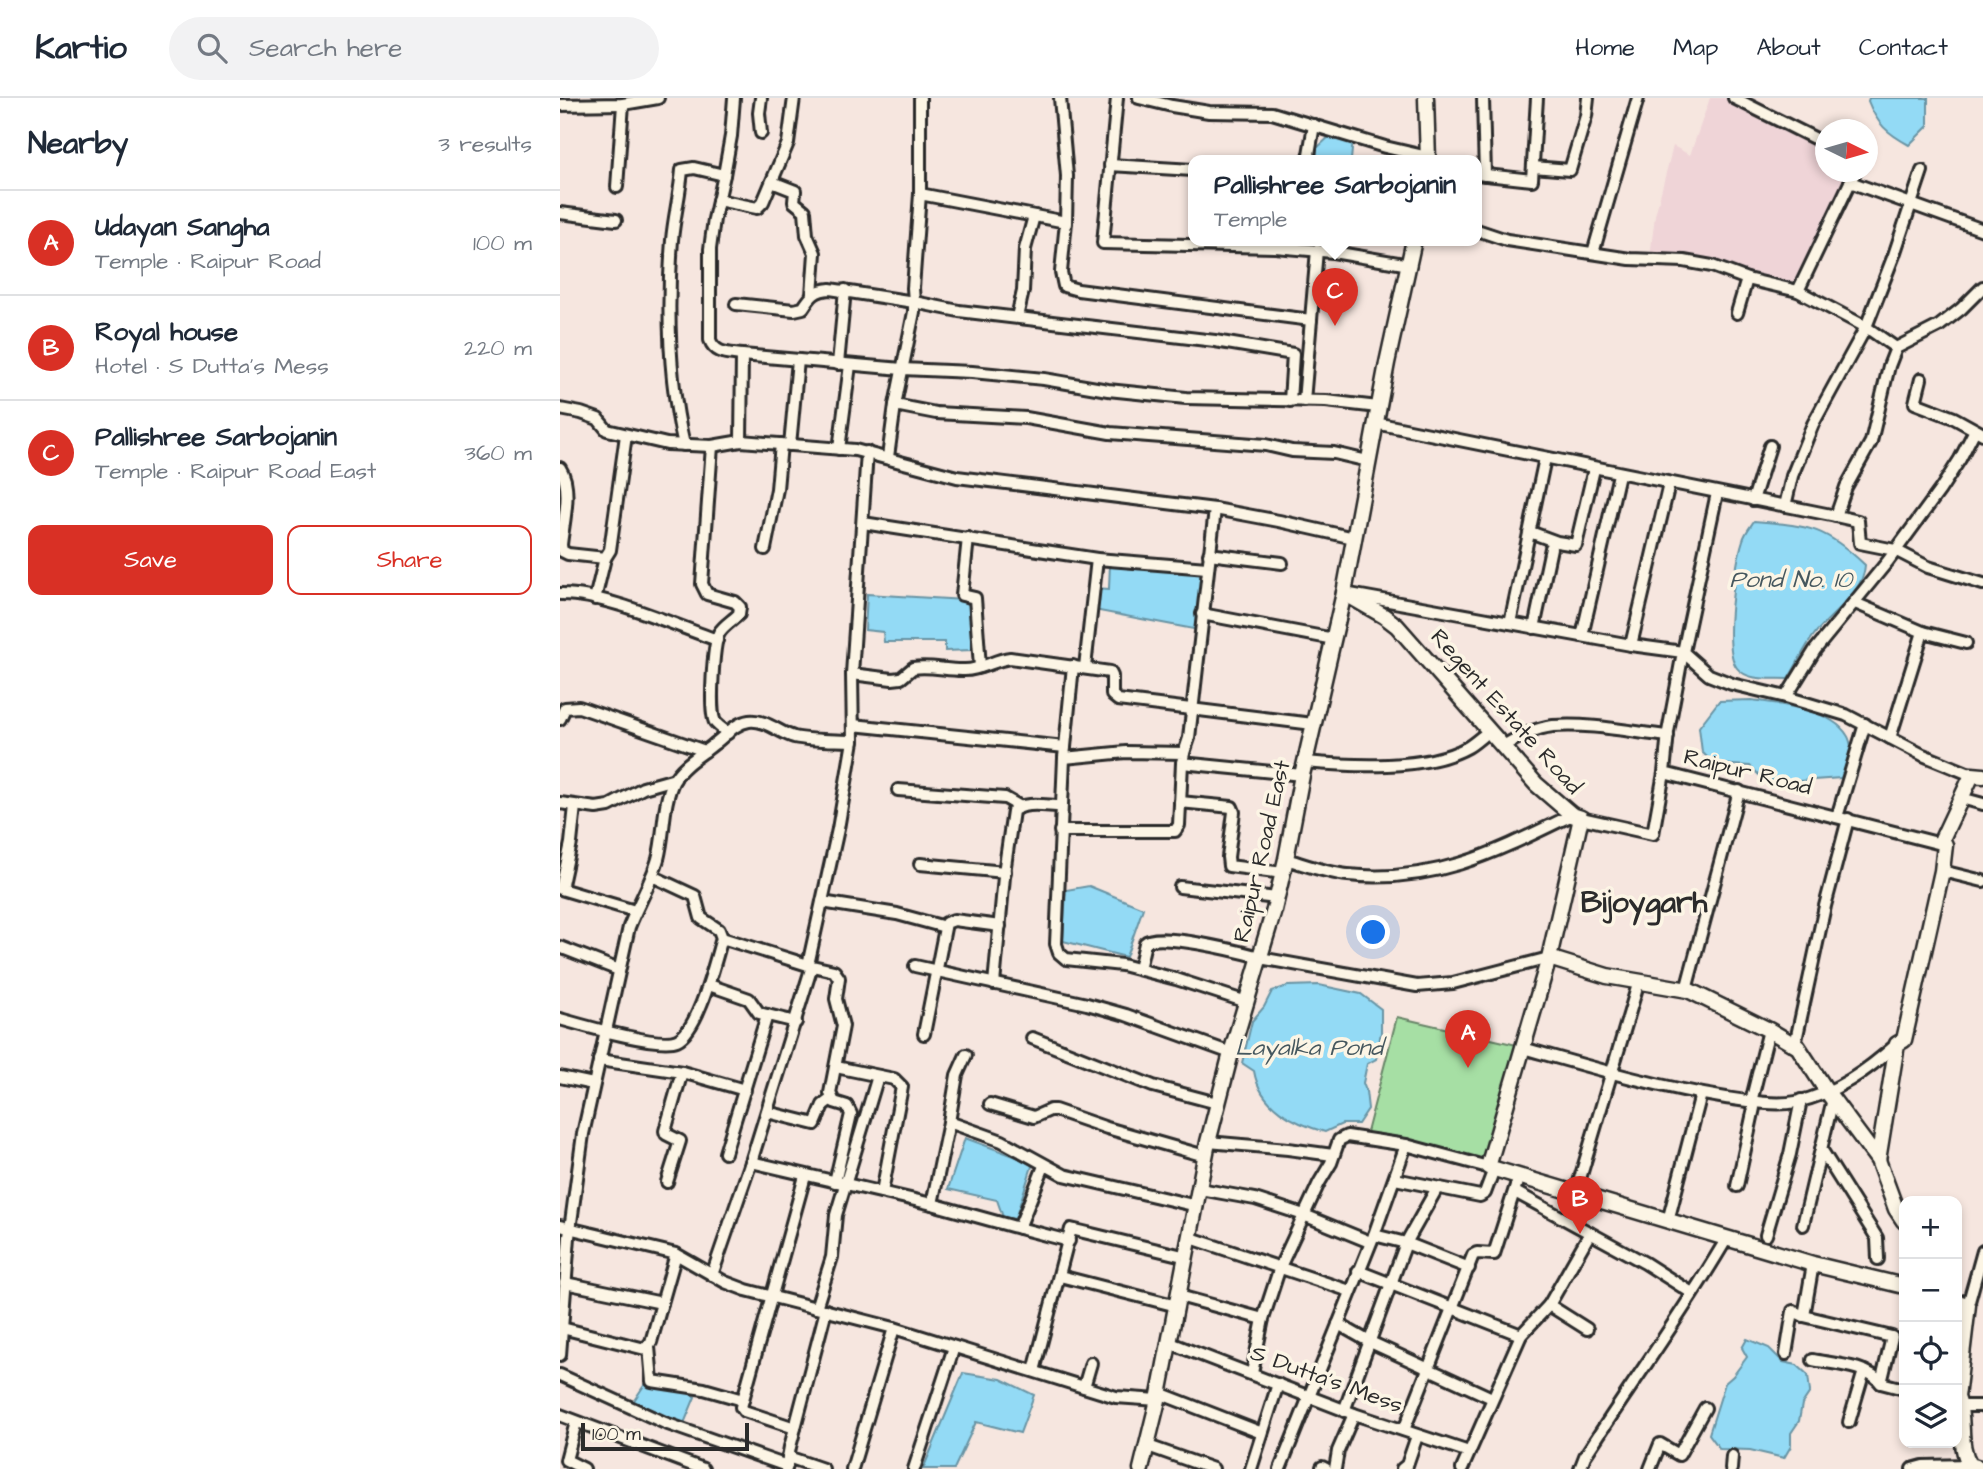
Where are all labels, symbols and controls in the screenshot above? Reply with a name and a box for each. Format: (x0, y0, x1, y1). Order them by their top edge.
search box (169, 17, 659, 80)
text: Kartio (35, 25, 127, 71)
icon: search (193, 29, 231, 67)
text: Search here (249, 30, 402, 66)
text: Home (1575, 31, 1635, 65)
text: Map (1673, 31, 1718, 65)
text: About (1756, 31, 1821, 65)
text: Contact (1859, 31, 1948, 65)
north arrow (1815, 119, 1878, 182)
text: Nearby (28, 123, 128, 165)
text: 3 results (438, 128, 532, 160)
popup (1188, 155, 1482, 246)
text: Pallishree Sarbojanin (1214, 167, 1456, 203)
text: Temple (1214, 203, 1288, 235)
text: Udayan Sangha (95, 209, 270, 245)
text: A (44, 227, 58, 259)
text: 100 m (473, 227, 532, 259)
text: Temple · Raipur Road (95, 245, 321, 277)
pin: C (1312, 268, 1358, 326)
text: Royal house (95, 314, 238, 350)
text: B (43, 332, 59, 364)
text: 220 m (464, 332, 532, 364)
text: Hotel · S Dutta's Mess (95, 350, 329, 382)
text: Pallishree Sarbojanin (95, 419, 337, 455)
text: C (43, 437, 59, 469)
text: 360 m (464, 437, 532, 469)
text: Temple · Raipur Road East (95, 455, 376, 487)
button: Save (28, 525, 273, 595)
button: Share (287, 525, 532, 595)
water label: Pond No. 10 (1730, 563, 1854, 597)
street label: Regent Estate Road (1422, 622, 1590, 802)
street label: Raipur Road (1680, 741, 1815, 803)
street label: Raipur Road East (1225, 756, 1299, 946)
district label: Bijoygarh (1581, 882, 1708, 926)
your location (1356, 915, 1390, 949)
pin: A (1445, 1010, 1491, 1068)
water label: Layalka Pond (1235, 1031, 1388, 1065)
pin: B (1557, 1176, 1603, 1234)
map controls (1899, 1196, 1962, 1448)
button: + (1899, 1196, 1962, 1259)
button: − (1899, 1259, 1962, 1322)
button: locate (1899, 1322, 1962, 1385)
street label: S Dutta's Mess (1246, 1337, 1407, 1421)
button: layers (1899, 1385, 1962, 1448)
scale bar (581, 1420, 749, 1452)
text: 100 m (592, 1421, 641, 1448)

